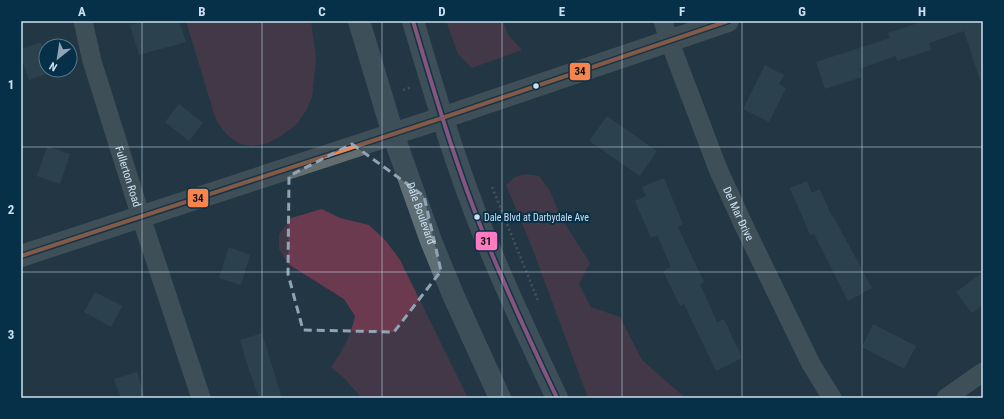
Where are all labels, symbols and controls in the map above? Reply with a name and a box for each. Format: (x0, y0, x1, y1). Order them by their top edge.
text: A (78, 4, 86, 19)
text: B (198, 4, 206, 19)
text: C (318, 4, 326, 19)
text: D (438, 4, 446, 19)
text: E (559, 4, 566, 19)
text: F (679, 4, 685, 19)
text: G (798, 4, 806, 19)
text: H (918, 4, 926, 19)
north arrow (38, 38, 78, 78)
text: N (47, 59, 59, 74)
line badge: 34 (569, 62, 591, 81)
text: 34 (574, 65, 586, 78)
text: 1 (8, 77, 14, 92)
unlabelled marker (531, 81, 541, 91)
street label: Fullerton Road (112, 145, 143, 209)
street label: Dale Boulevard (404, 181, 438, 246)
street label: Del Mar Drive (720, 185, 756, 243)
line badge: 34 (187, 188, 209, 208)
text: 34 (192, 192, 204, 205)
text: 2 (8, 202, 15, 217)
marker: Dale Blvd at Darbydale Ave (472, 212, 482, 222)
place label: Dale Blvd at Darbydale Ave (484, 212, 589, 223)
line badge: 31 (475, 231, 498, 251)
text: 31 (480, 235, 492, 248)
text: 3 (8, 327, 14, 342)

